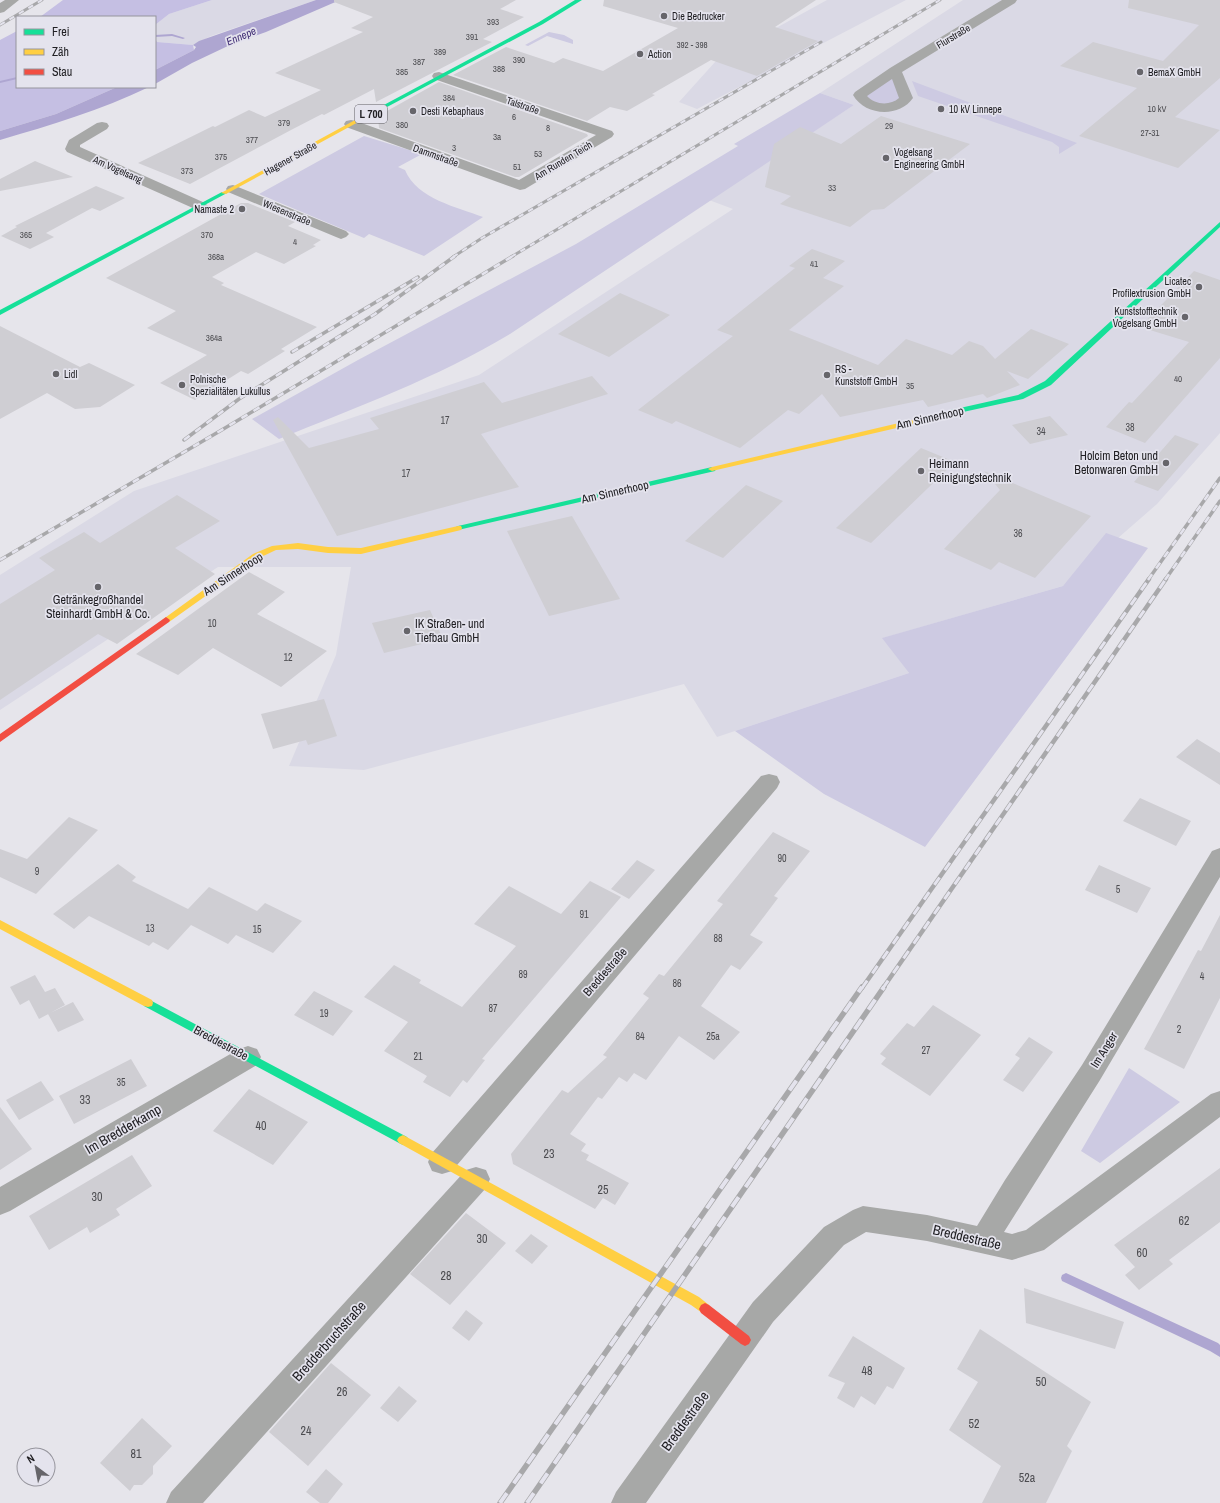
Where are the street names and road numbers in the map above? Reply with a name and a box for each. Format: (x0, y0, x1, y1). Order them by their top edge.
street label: Flurstraße (934, 21, 973, 52)
street label: Talstraße (505, 94, 541, 117)
road number: L 700 (355, 105, 387, 123)
street label: Hagener Straße (262, 138, 319, 178)
street label: Am Runden Teich (531, 138, 594, 183)
street label: Dammstraße (411, 141, 461, 170)
street label: Am Vogelsang (90, 152, 145, 186)
street label: Wiesenstraße (261, 197, 313, 229)
street label: Am Sinnerhoop (894, 403, 965, 434)
street label: Am Sinnerhoop (579, 477, 650, 508)
street label: Am Sinnerhoop (199, 549, 266, 600)
street label: Breddestraße (579, 944, 631, 1000)
street label: Breddestraße (191, 1022, 251, 1064)
street label: Im Anger (1087, 1028, 1122, 1071)
street label: Im Bredderkamp (82, 1100, 164, 1158)
street label: Breddestraße (931, 1220, 1003, 1254)
street label: Bredderbruchstraße (288, 1297, 370, 1385)
street label: Breddestraße (657, 1388, 713, 1454)

